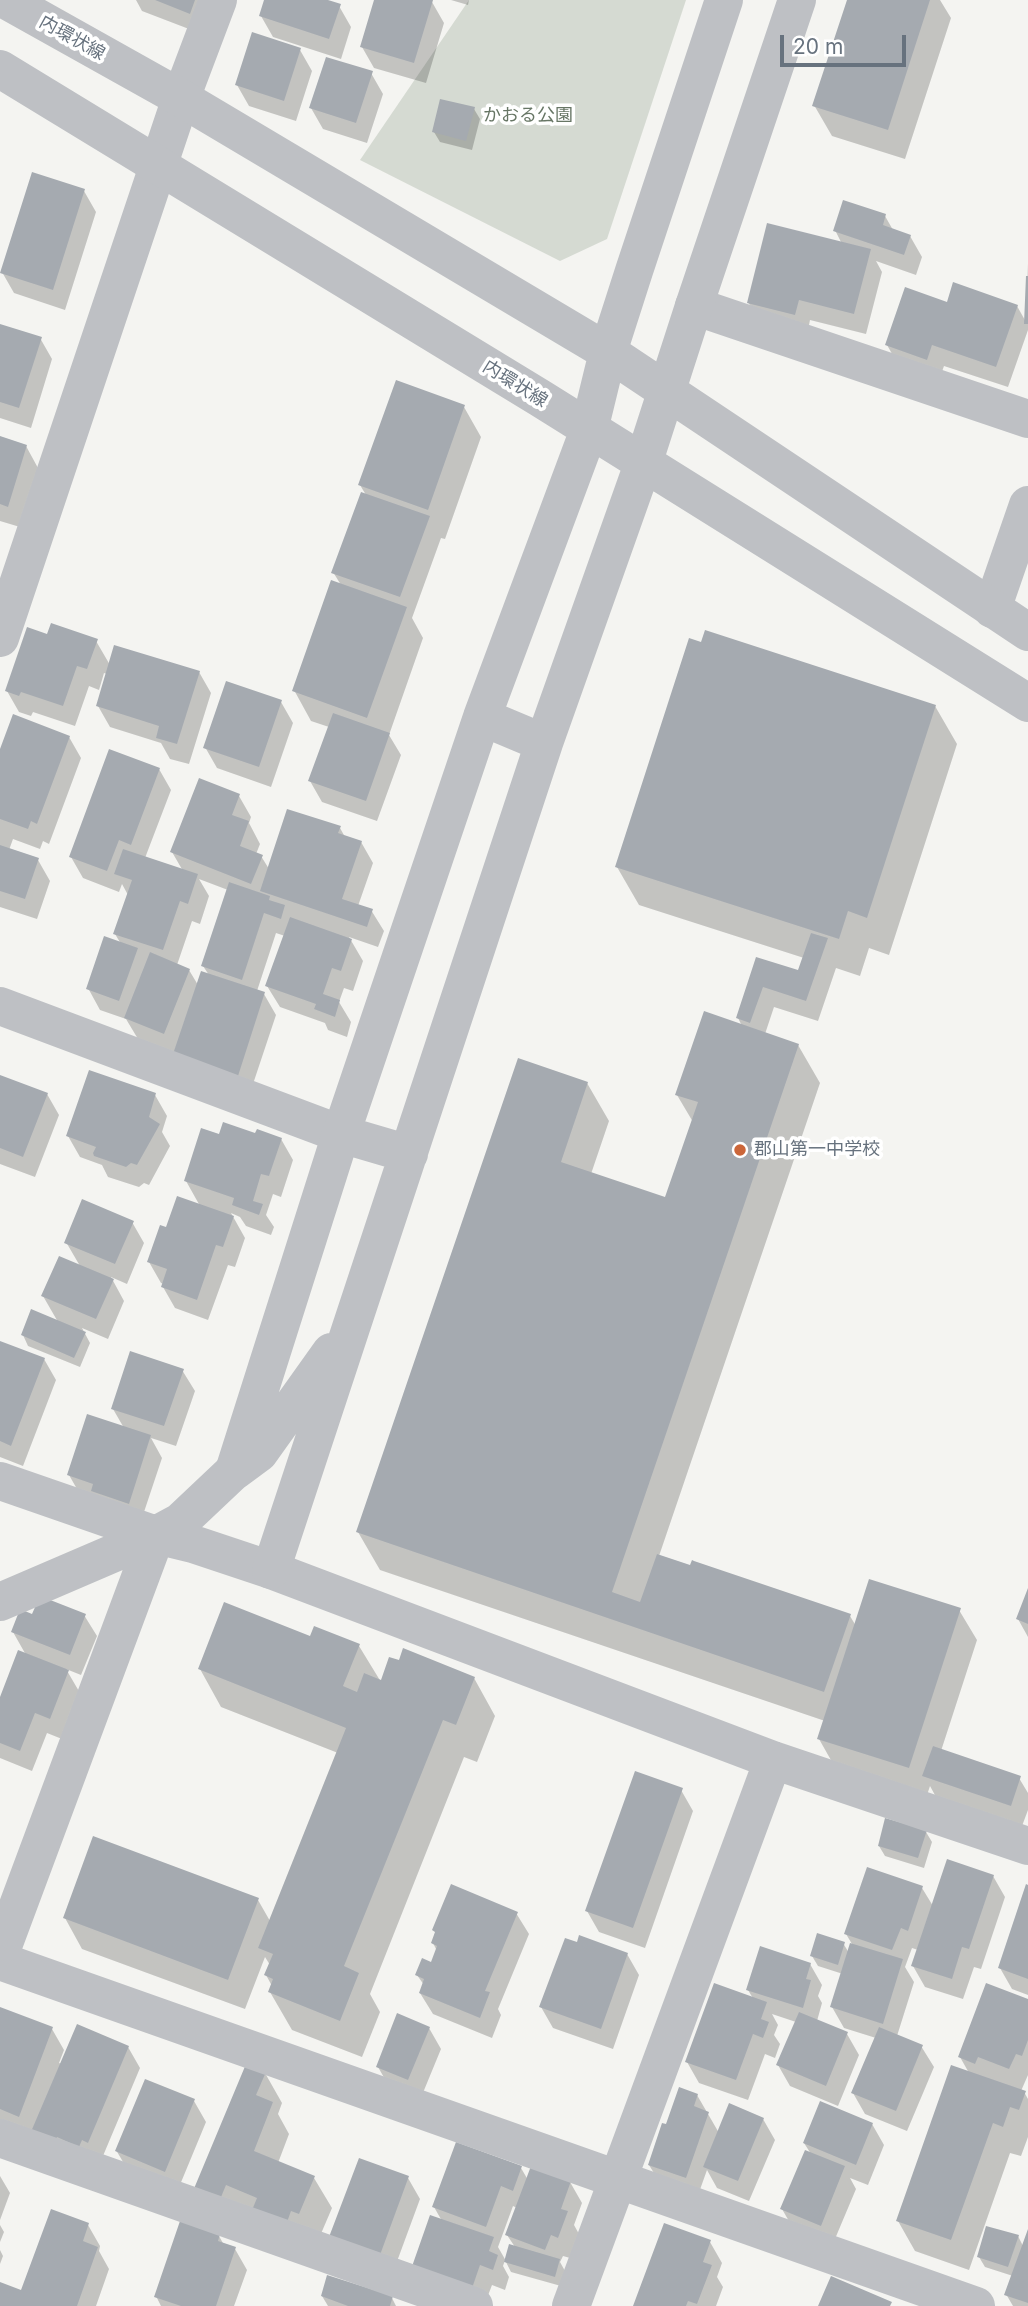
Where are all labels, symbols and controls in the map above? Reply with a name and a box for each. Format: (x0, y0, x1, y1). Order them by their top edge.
street label: 内環状線 (35, 11, 109, 65)
scale bar (783, 21, 909, 65)
text: 20 m (793, 34, 843, 59)
park label: かおる公園 (483, 105, 573, 127)
street label: 内環状線 (479, 356, 551, 412)
place label: 郡山第一中学校 (754, 1139, 880, 1161)
marker: 郡山第一中学校 (732, 1142, 748, 1158)

